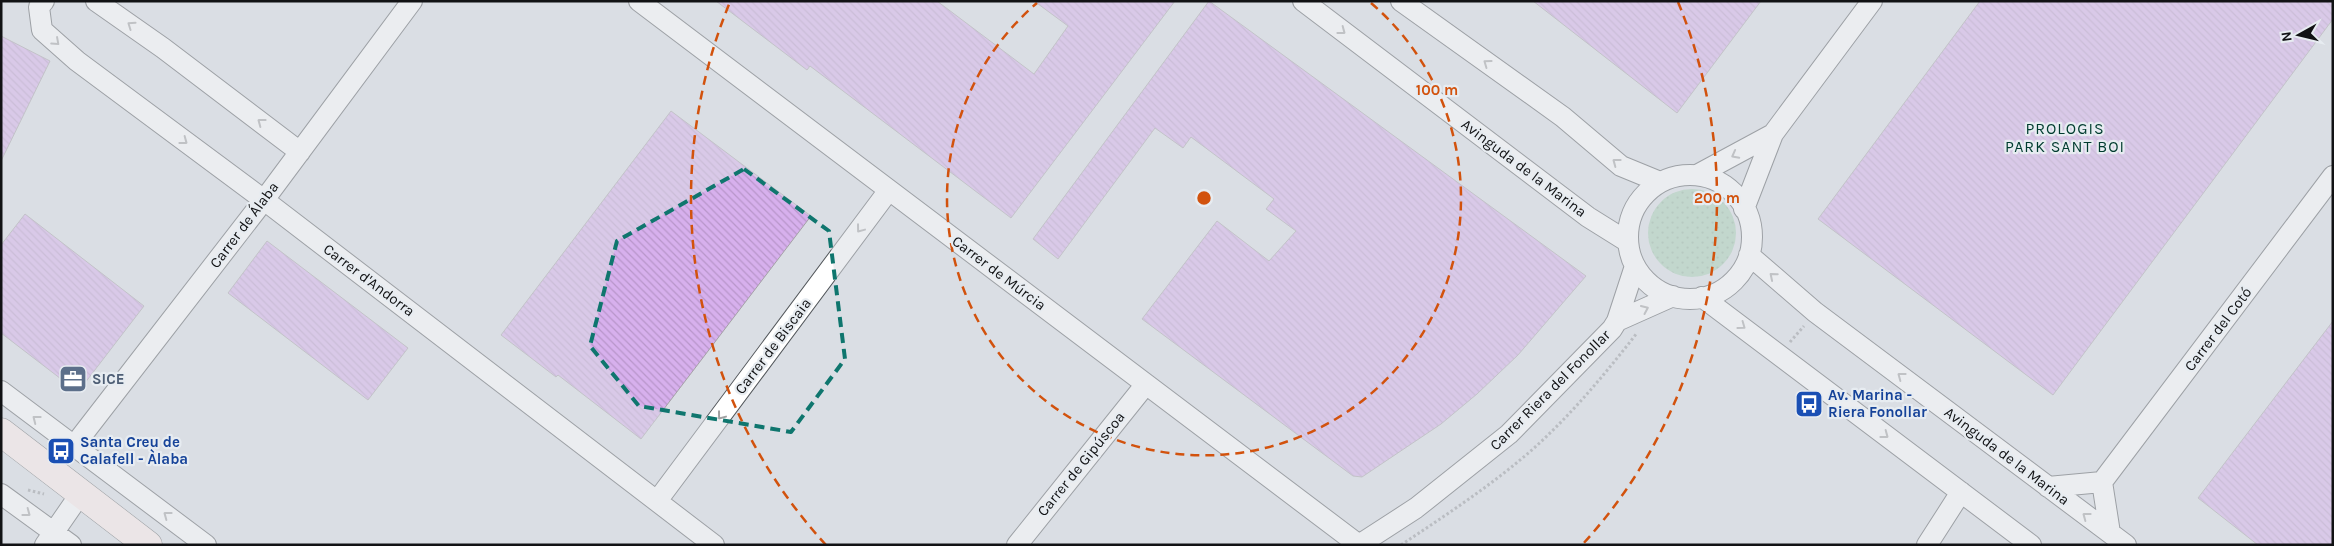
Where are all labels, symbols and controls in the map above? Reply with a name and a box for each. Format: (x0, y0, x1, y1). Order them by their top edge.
north arrow (2274, 10, 2324, 60)
one-way arrow (127, 22, 137, 31)
one-way arrow (1336, 25, 1345, 33)
text: N (2278, 31, 2296, 43)
one-way arrow (50, 36, 59, 45)
one-way arrow (1484, 60, 1493, 69)
text: 100 m (1416, 81, 1458, 99)
street label: Avinguda de la Marina (1458, 115, 1590, 221)
district label: PROLOGIS PARK SANT BOI (2005, 119, 2125, 156)
one-way arrow (258, 120, 267, 128)
one-way arrow (178, 135, 187, 143)
one-way arrow (1731, 149, 1740, 159)
one-way arrow (1613, 159, 1622, 167)
street label: Carrer de Álaba (206, 178, 282, 272)
centre of rings (1195, 189, 1213, 207)
text: 200 m (1694, 189, 1740, 207)
one-way arrow (857, 223, 866, 233)
street label: Carrer de Múrcia (949, 232, 1049, 314)
street label: Carrer d'Andorra (320, 240, 418, 320)
one-way arrow (1770, 273, 1779, 281)
street label: Carrer del Cotó (2181, 283, 2255, 375)
street label: Carrer de Biscaia (731, 294, 815, 398)
one-way arrow (1640, 304, 1649, 315)
one-way arrow (1736, 320, 1746, 329)
street label: Carrer Riera del Fonollar (1486, 326, 1614, 454)
office icon: SICE (58, 364, 88, 394)
place label: SICE (92, 370, 124, 388)
one-way arrow (1897, 373, 1907, 382)
place label: Av. Marina - Riera Fonollar (1828, 386, 1927, 421)
bus stop icon: Av. Marina - Riera Fonollar (1794, 389, 1824, 419)
street label: Avinguda de la Marina (1941, 403, 2073, 509)
street label: Carrer de Gipúscoa (1033, 408, 1129, 520)
one-way arrow (718, 410, 727, 420)
one-way arrow (33, 416, 42, 424)
one-way arrow (1879, 429, 1888, 437)
place label: Santa Creu de Calafell - Àlaba (80, 433, 188, 468)
bus stop icon: Santa Creu de Calafell - Àlaba (46, 436, 76, 466)
one-way arrow (21, 508, 30, 516)
one-way arrow (163, 512, 173, 521)
one-way arrow (2082, 513, 2092, 522)

